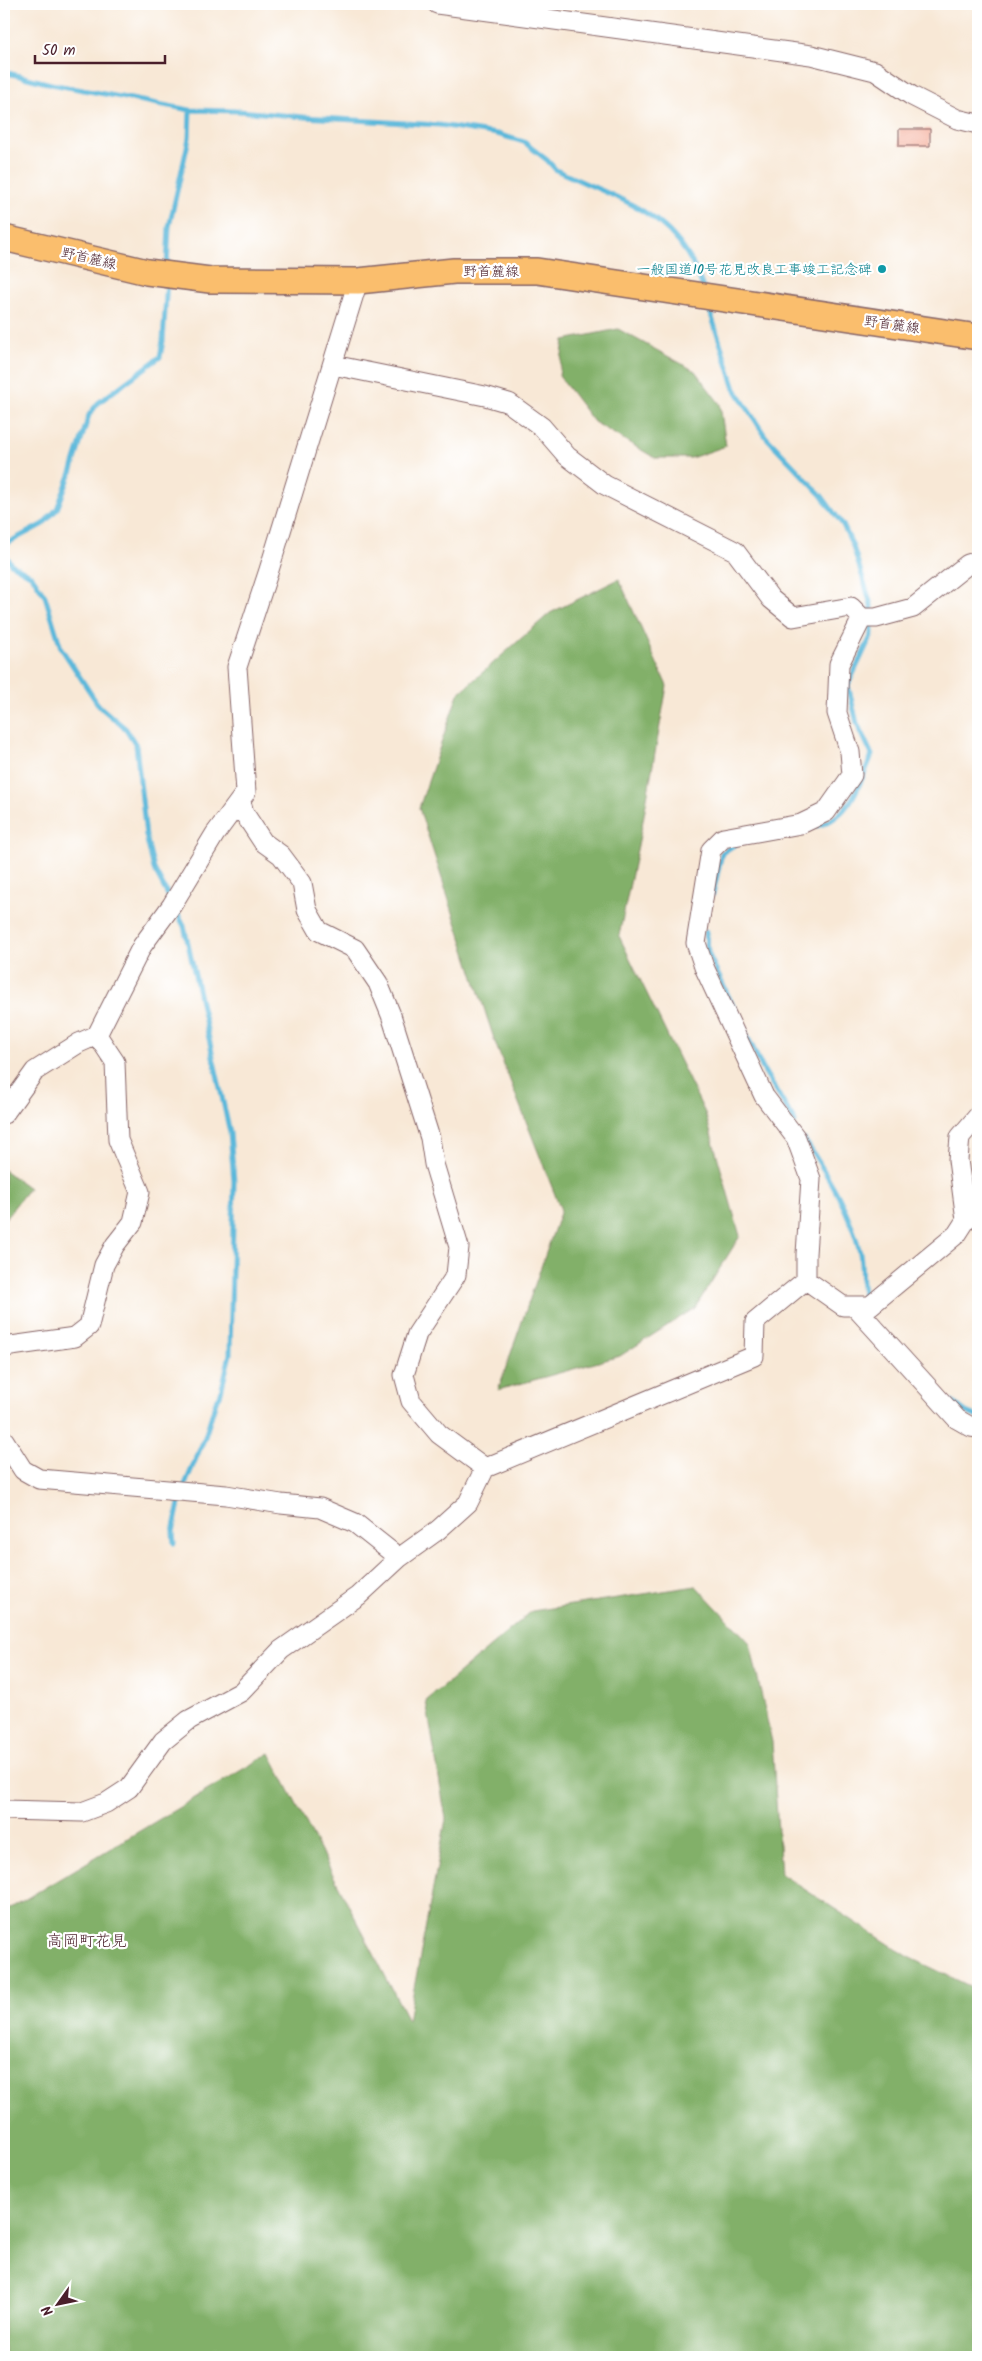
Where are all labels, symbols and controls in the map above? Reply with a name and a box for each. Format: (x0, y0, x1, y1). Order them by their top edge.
scale bar (35, 32, 165, 64)
text: 50 m (42, 39, 76, 63)
street label: 野首麓線 (59, 242, 119, 276)
place label: 一般国道10号花見改良工事竣工記念碑 (637, 259, 872, 281)
street label: 野首麓線 (463, 261, 519, 283)
marker: 一般国道10号花見改良工事竣工記念碑 (876, 263, 888, 275)
street label: 野首麓線 (863, 310, 921, 340)
district label: 高岡町花見 (47, 1929, 127, 1954)
north arrow (32, 2278, 82, 2328)
text: N (36, 2301, 60, 2320)

